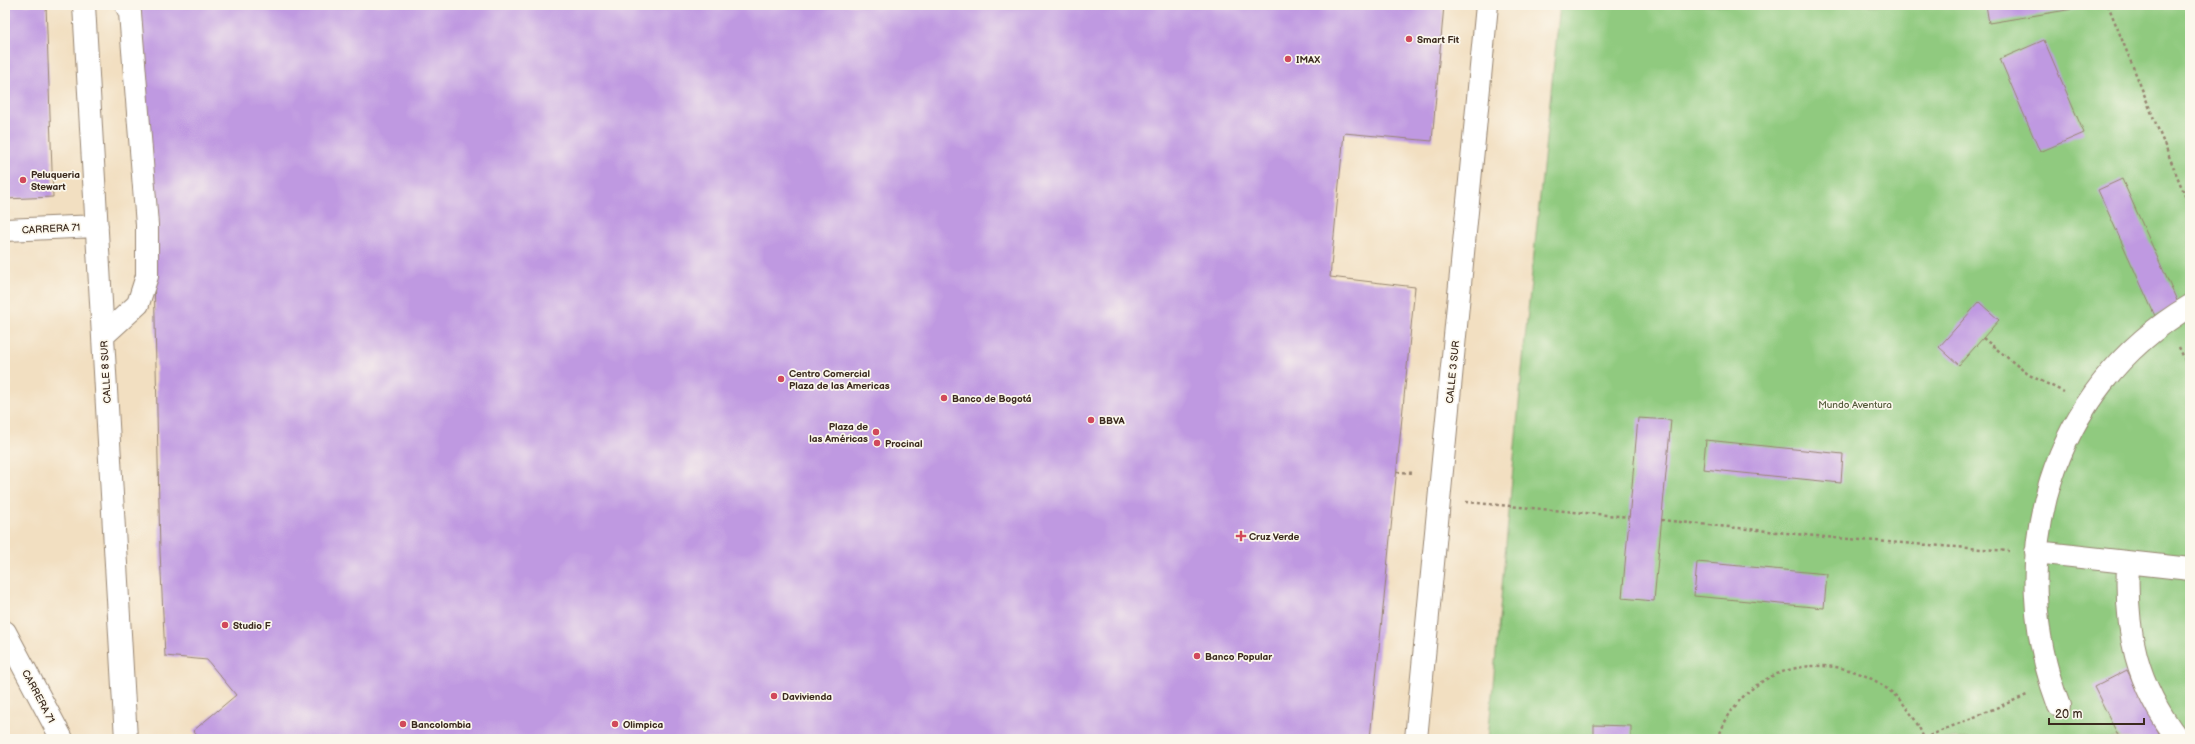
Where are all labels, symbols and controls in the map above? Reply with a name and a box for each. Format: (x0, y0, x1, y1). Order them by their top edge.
marker: Smart Fit (1404, 34, 1414, 44)
place label: Smart Fit (1417, 34, 1460, 46)
marker: IMAX (1283, 54, 1293, 64)
place label: IMAX (1296, 54, 1320, 66)
place label: Peluqueria Stewart (31, 169, 80, 193)
marker: Peluqueria Stewart (18, 175, 28, 185)
street label: CARRERA 71 (22, 221, 81, 237)
street label: CALLE 8 SUR (98, 340, 114, 404)
street label: CALLE 3 SUR (1444, 340, 1462, 404)
place label: Centro Comercial Plaza de las Americas (789, 368, 890, 392)
marker: Centro Comercial Plaza de las Americas (776, 374, 786, 384)
marker: Banco de Bogotá (939, 393, 949, 403)
place label: Banco de Bogotá (952, 393, 1032, 405)
park label: Mundo Aventura (1818, 399, 1892, 411)
marker: BBVA (1086, 415, 1096, 425)
place label: BBVA (1099, 415, 1126, 427)
place label: Plaza de las Américas (809, 421, 868, 445)
marker: Plaza de las Américas (871, 427, 881, 437)
marker: Procinal (872, 438, 882, 448)
place label: Procinal (885, 438, 922, 450)
marker: Cruz Verde (1236, 531, 1246, 541)
place label: Cruz Verde (1249, 531, 1300, 543)
marker: Studio F (220, 620, 230, 630)
place label: Studio F (233, 620, 271, 632)
marker: Banco Popular (1192, 651, 1202, 661)
place label: Banco Popular (1205, 651, 1273, 663)
street label: CARRERA 71 (19, 668, 57, 725)
marker: Davivienda (769, 691, 779, 701)
place label: Davivienda (782, 691, 832, 703)
scale bar (2049, 700, 2144, 726)
text: 20 m (2055, 707, 2082, 722)
marker: Bancolombia (398, 719, 408, 729)
place label: Bancolombia (411, 719, 471, 731)
marker: Olimpica (610, 719, 620, 729)
place label: Olimpica (623, 719, 663, 731)

